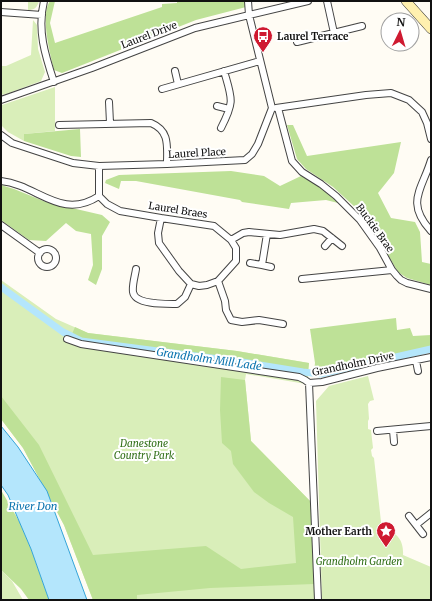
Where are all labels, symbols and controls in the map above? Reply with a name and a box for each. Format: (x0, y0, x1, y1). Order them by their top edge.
north arrow (380, 12, 420, 52)
text: N (396, 15, 406, 29)
street label: Laurel Drive (119, 18, 179, 52)
bus stop icon: Laurel Terrace (252, 25, 274, 53)
place label: Laurel Terrace (277, 30, 349, 43)
street label: Laurel Place (168, 145, 226, 161)
street label: Laurel Braes (148, 199, 209, 221)
street label: Buckie Brae (353, 201, 397, 255)
water label: Grandholm Mill Lade (155, 345, 263, 373)
street label: Grandholm Drive (311, 349, 395, 379)
park label: Danestone Country Park (114, 437, 175, 462)
water label: River Don (9, 499, 58, 513)
place icon: Mother Earth (375, 520, 397, 548)
place label: Mother Earth (305, 525, 372, 538)
park label: Grandholm Garden (316, 555, 402, 568)

